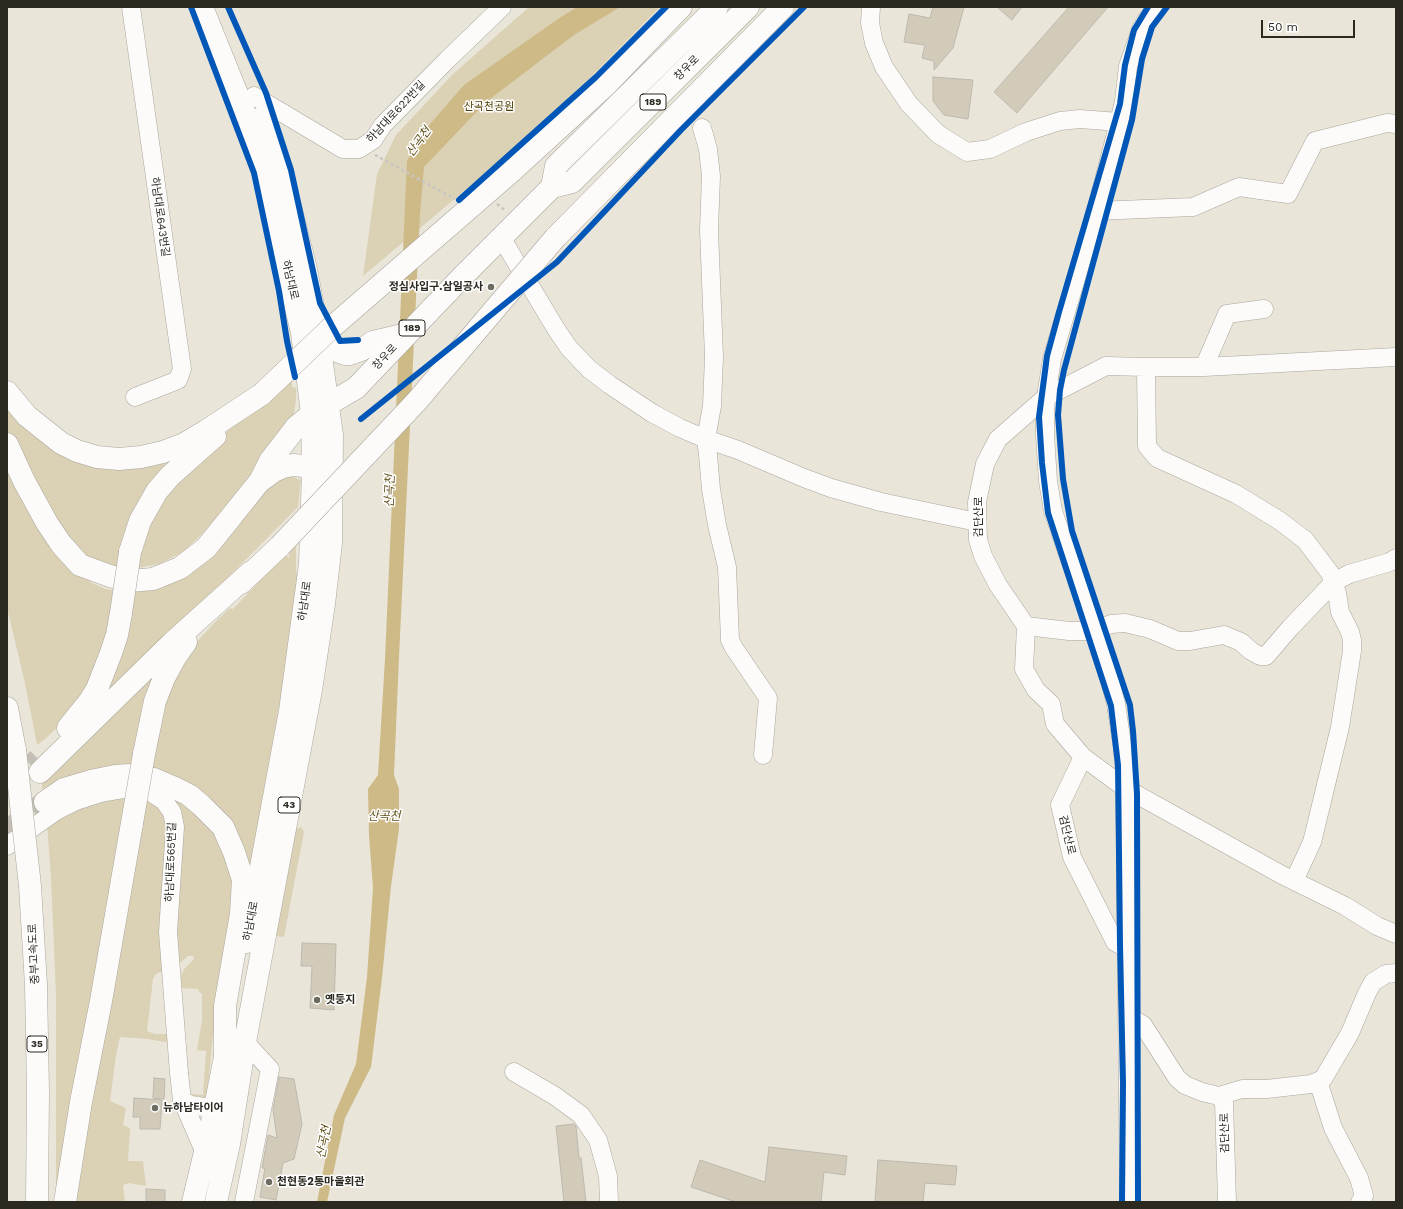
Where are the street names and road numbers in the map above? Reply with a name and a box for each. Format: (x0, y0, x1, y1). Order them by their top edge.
street label: 창우로 (672, 53, 702, 83)
street label: 하남대로622번길 (364, 78, 428, 146)
road number: 189 (640, 94, 666, 110)
street label: 하남대로643번길 (148, 176, 172, 258)
street label: 하남대로 (279, 259, 301, 301)
road number: 189 (399, 320, 425, 336)
street label: 창우로 (370, 341, 400, 373)
street label: 검단산로 (972, 497, 986, 537)
street label: 하남대로 (296, 580, 314, 622)
road number: 43 (278, 797, 300, 813)
street label: 검단산로 (1056, 814, 1078, 856)
street label: 하남대로565번길 (163, 822, 179, 902)
street label: 하남대로 (241, 900, 261, 942)
street label: 중부고속도로 (26, 923, 42, 985)
road number: 35 (27, 1036, 47, 1052)
street label: 검단산로 (1218, 1113, 1232, 1153)

